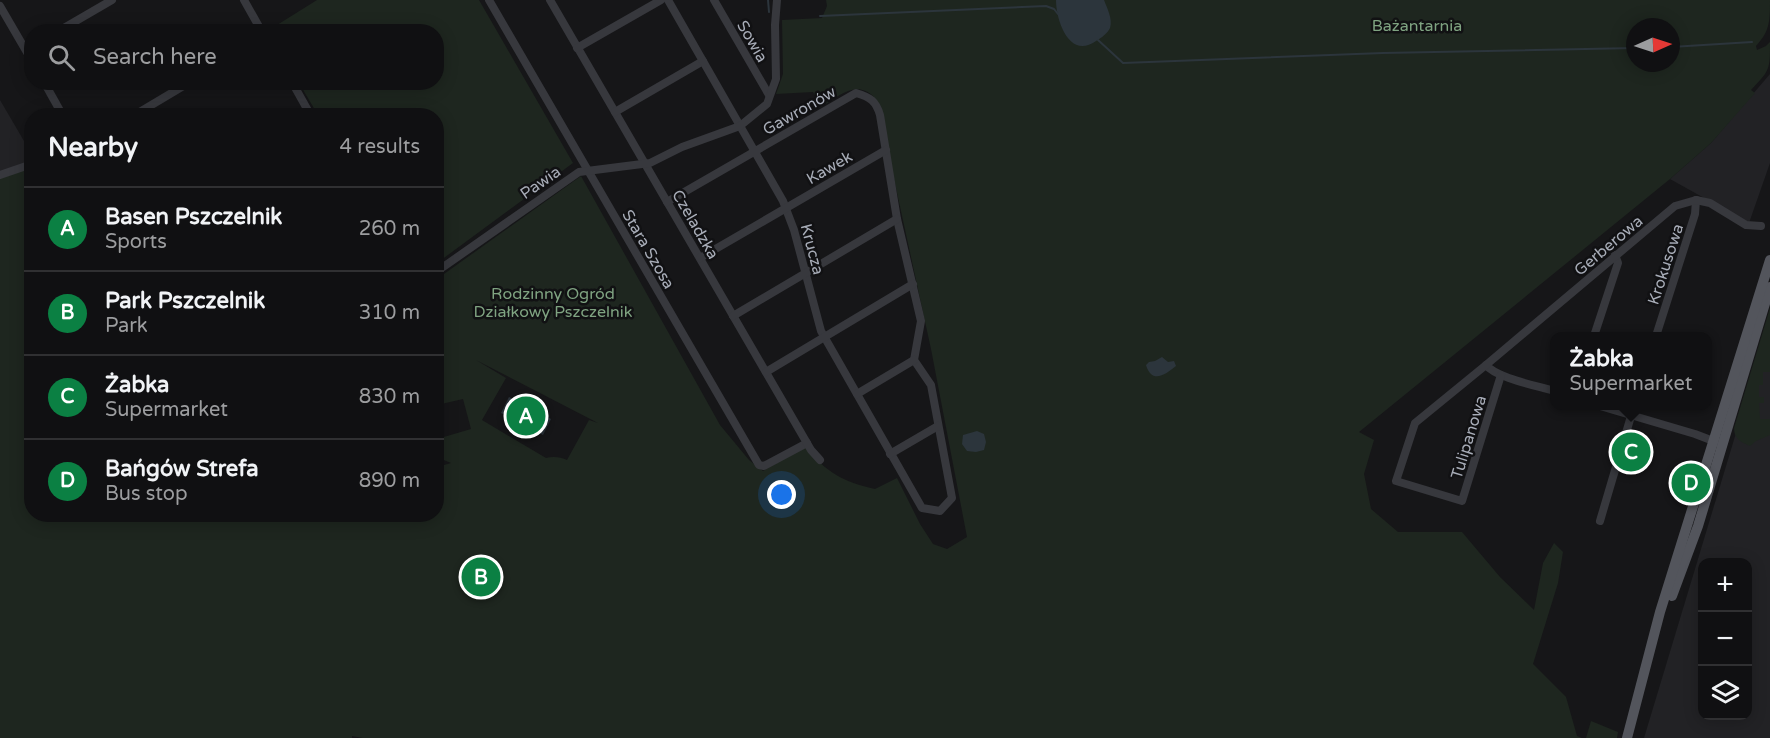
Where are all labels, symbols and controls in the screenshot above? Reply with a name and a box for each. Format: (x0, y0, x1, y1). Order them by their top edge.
park label: Bażantarnia (1372, 16, 1462, 36)
street label: Sowia (732, 17, 772, 66)
north arrow (1626, 18, 1680, 72)
search box (24, 24, 444, 90)
icon: search (45, 41, 78, 74)
text: Search here (93, 44, 217, 70)
street label: Gawronów (759, 82, 840, 140)
text: Nearby (48, 132, 138, 163)
text: 4 results (340, 135, 420, 159)
street label: Kawek (803, 147, 856, 189)
street label: Pawia (516, 162, 565, 204)
street label: Czeladzka (667, 186, 723, 263)
text: Basen Pszczelnik (105, 204, 282, 230)
street label: Stara Szosa (617, 206, 679, 293)
street label: Gerberowa (1570, 211, 1647, 280)
text: A (60, 217, 75, 241)
text: 260 m (359, 217, 420, 241)
street label: Krokusowa (1644, 221, 1688, 307)
street label: Krucza (796, 222, 828, 277)
text: Sports (105, 230, 167, 254)
park label: Rodzinny Ogród Działkowy Pszczelnik (474, 284, 633, 322)
text: Park Pszczelnik (105, 288, 265, 314)
text: B (61, 301, 74, 325)
text: 310 m (359, 301, 420, 325)
text: Park (105, 314, 148, 338)
popup (1550, 332, 1712, 410)
text: Żabka (1570, 346, 1634, 372)
text: Żabka (105, 372, 169, 398)
text: Supermarket (1570, 372, 1692, 396)
text: C (61, 385, 74, 409)
text: 830 m (359, 385, 420, 409)
street label: Tulipanowa (1447, 393, 1491, 482)
pin: A (506, 394, 546, 438)
text: Supermarket (105, 398, 228, 422)
pin: C (1612, 430, 1650, 474)
text: Bańgów Strefa (105, 456, 259, 482)
pin: D (1672, 460, 1710, 506)
text: D (60, 469, 75, 493)
text: 890 m (359, 469, 420, 493)
your location (767, 480, 796, 509)
text: Bus stop (105, 482, 188, 506)
pin: B (462, 554, 500, 600)
map controls (1698, 558, 1752, 720)
button: + (1698, 558, 1752, 612)
button: − (1698, 612, 1752, 666)
button: layers (1698, 666, 1752, 720)

